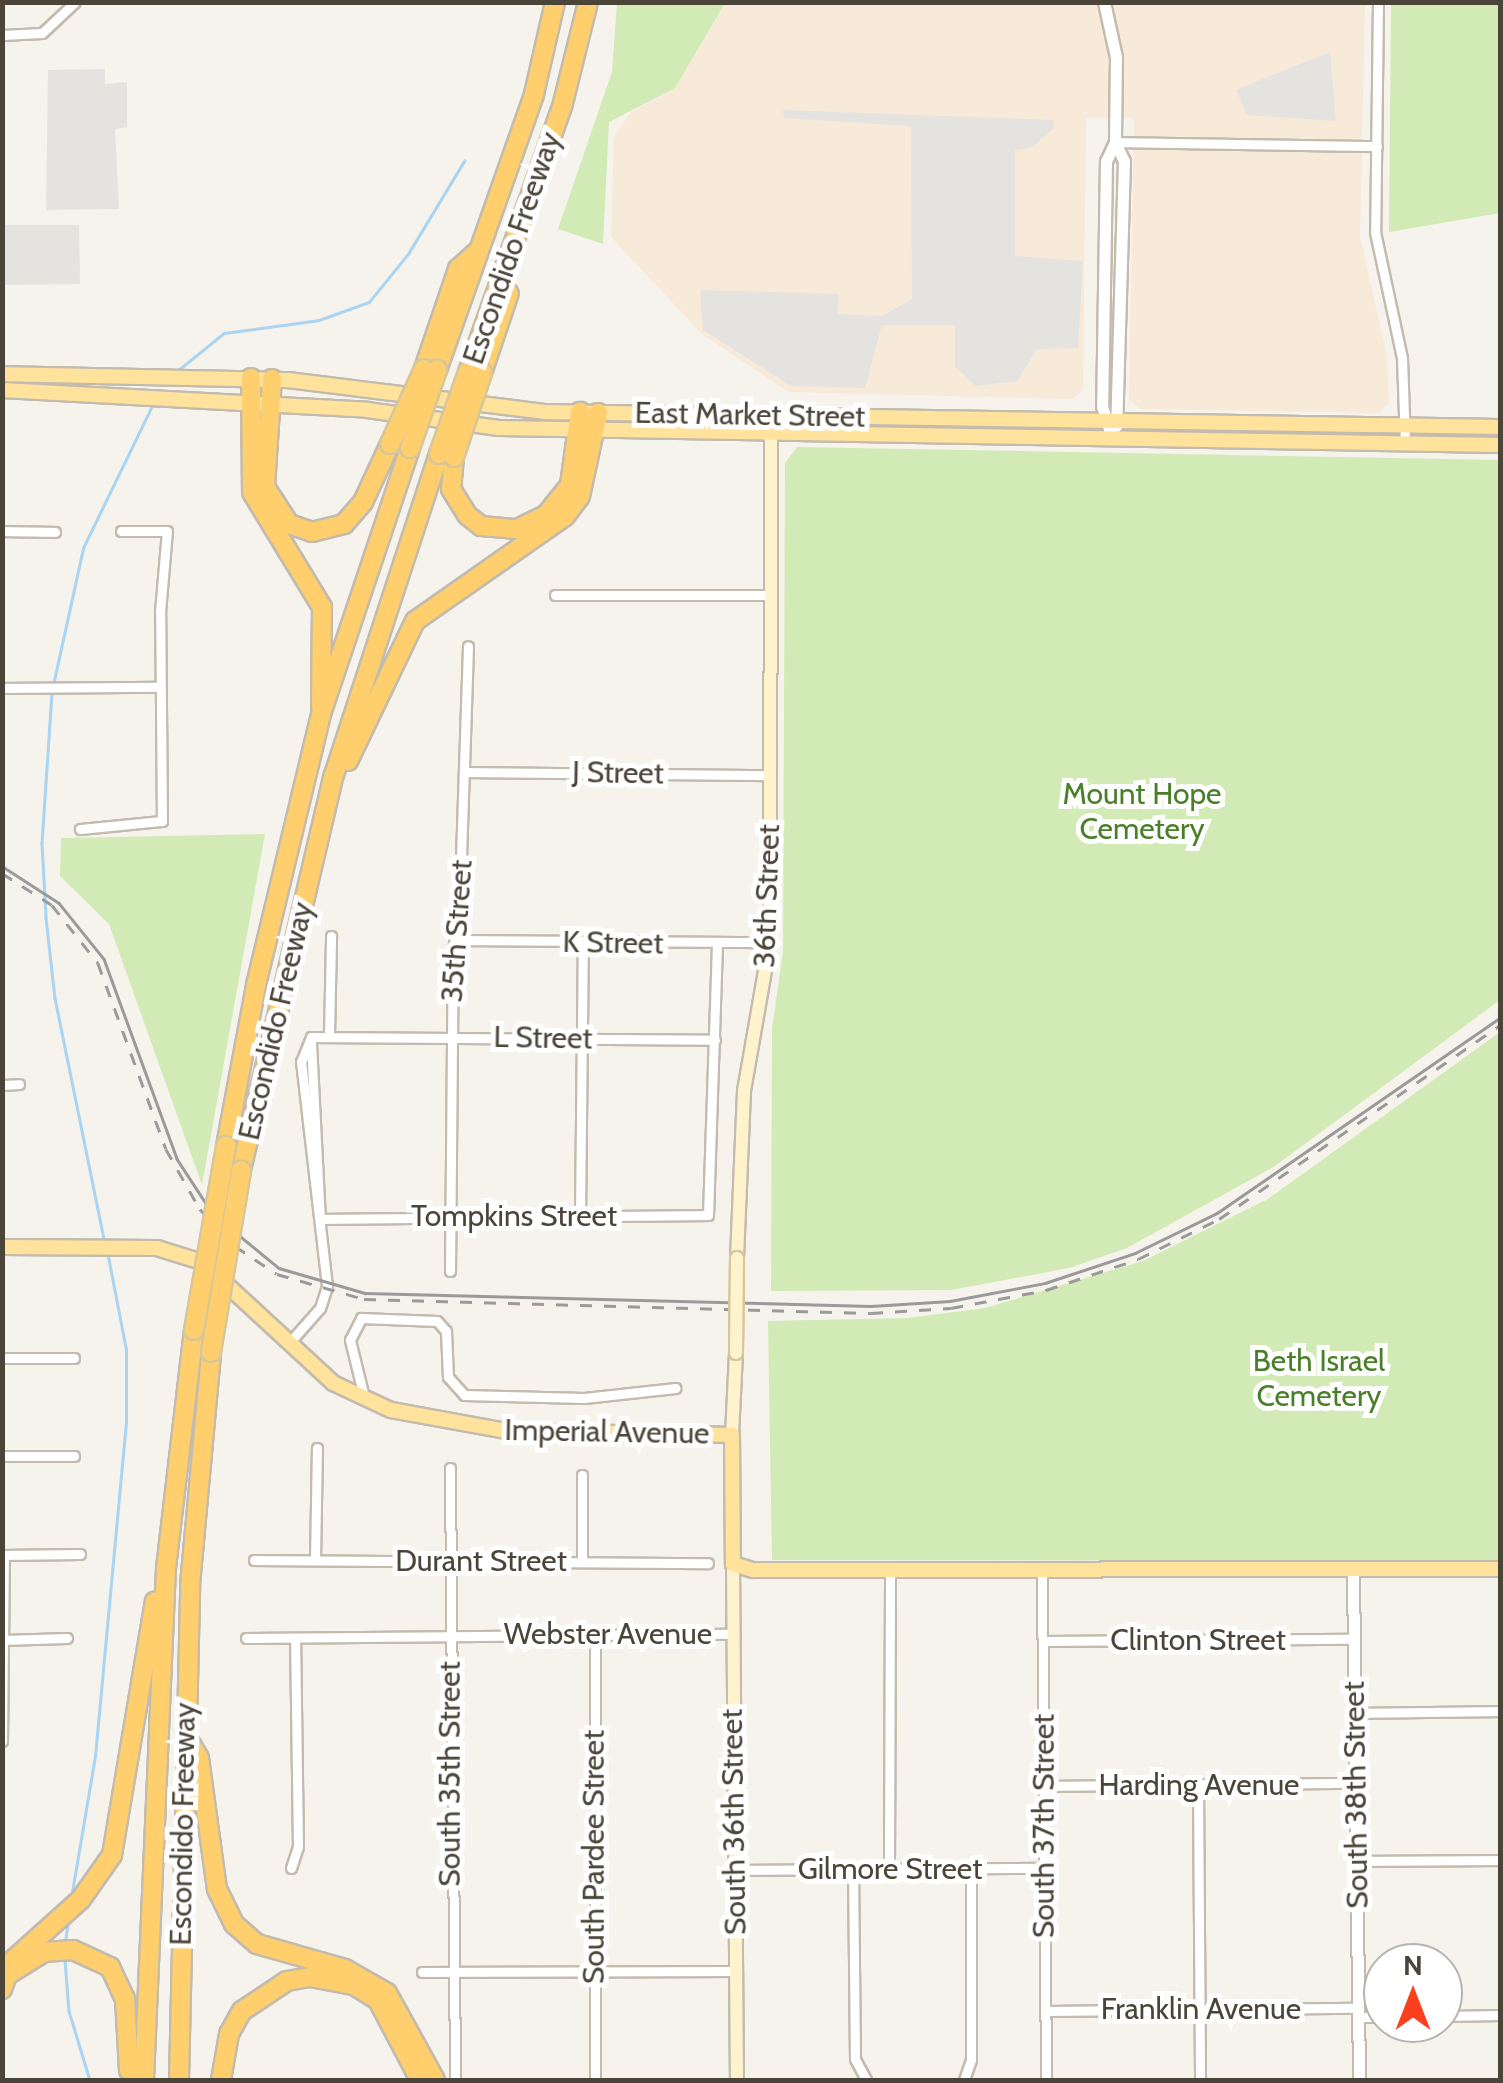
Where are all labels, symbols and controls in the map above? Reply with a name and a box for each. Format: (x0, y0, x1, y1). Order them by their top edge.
street label: Escondido Freeway (455, 127, 569, 369)
street label: East Market Street (634, 395, 866, 435)
street label: J Street (572, 754, 664, 792)
park label: Mount Hope Cemetery (1063, 776, 1221, 846)
street label: 36th Street (747, 824, 787, 968)
street label: 35th Street (434, 859, 480, 1003)
street label: Escondido Freeway (231, 898, 321, 1144)
street label: K Street (562, 924, 664, 962)
street label: L Street (493, 1019, 593, 1057)
street label: Tompkins Street (411, 1198, 617, 1234)
park label: Beth Israel Cemetery (1253, 1343, 1385, 1414)
street label: Imperial Avenue (504, 1412, 710, 1452)
street label: Durant Street (395, 1543, 567, 1579)
street label: Webster Avenue (504, 1616, 712, 1652)
street label: Clinton Street (1110, 1622, 1286, 1658)
street label: South 35th Street (432, 1661, 468, 1887)
street label: South 38th Street (1336, 1681, 1376, 1909)
street label: Escondido Freeway (163, 1702, 203, 1946)
street label: South 36th Street (714, 1709, 754, 1935)
street label: South 37th Street (1026, 1714, 1062, 1938)
street label: South Pardee Street (576, 1730, 612, 1984)
street label: Harding Avenue (1099, 1767, 1299, 1803)
street label: Gilmore Street (798, 1851, 982, 1887)
north arrow (1363, 1943, 1463, 2043)
text: N (1403, 1948, 1423, 1982)
street label: Franklin Avenue (1101, 1991, 1301, 2027)

